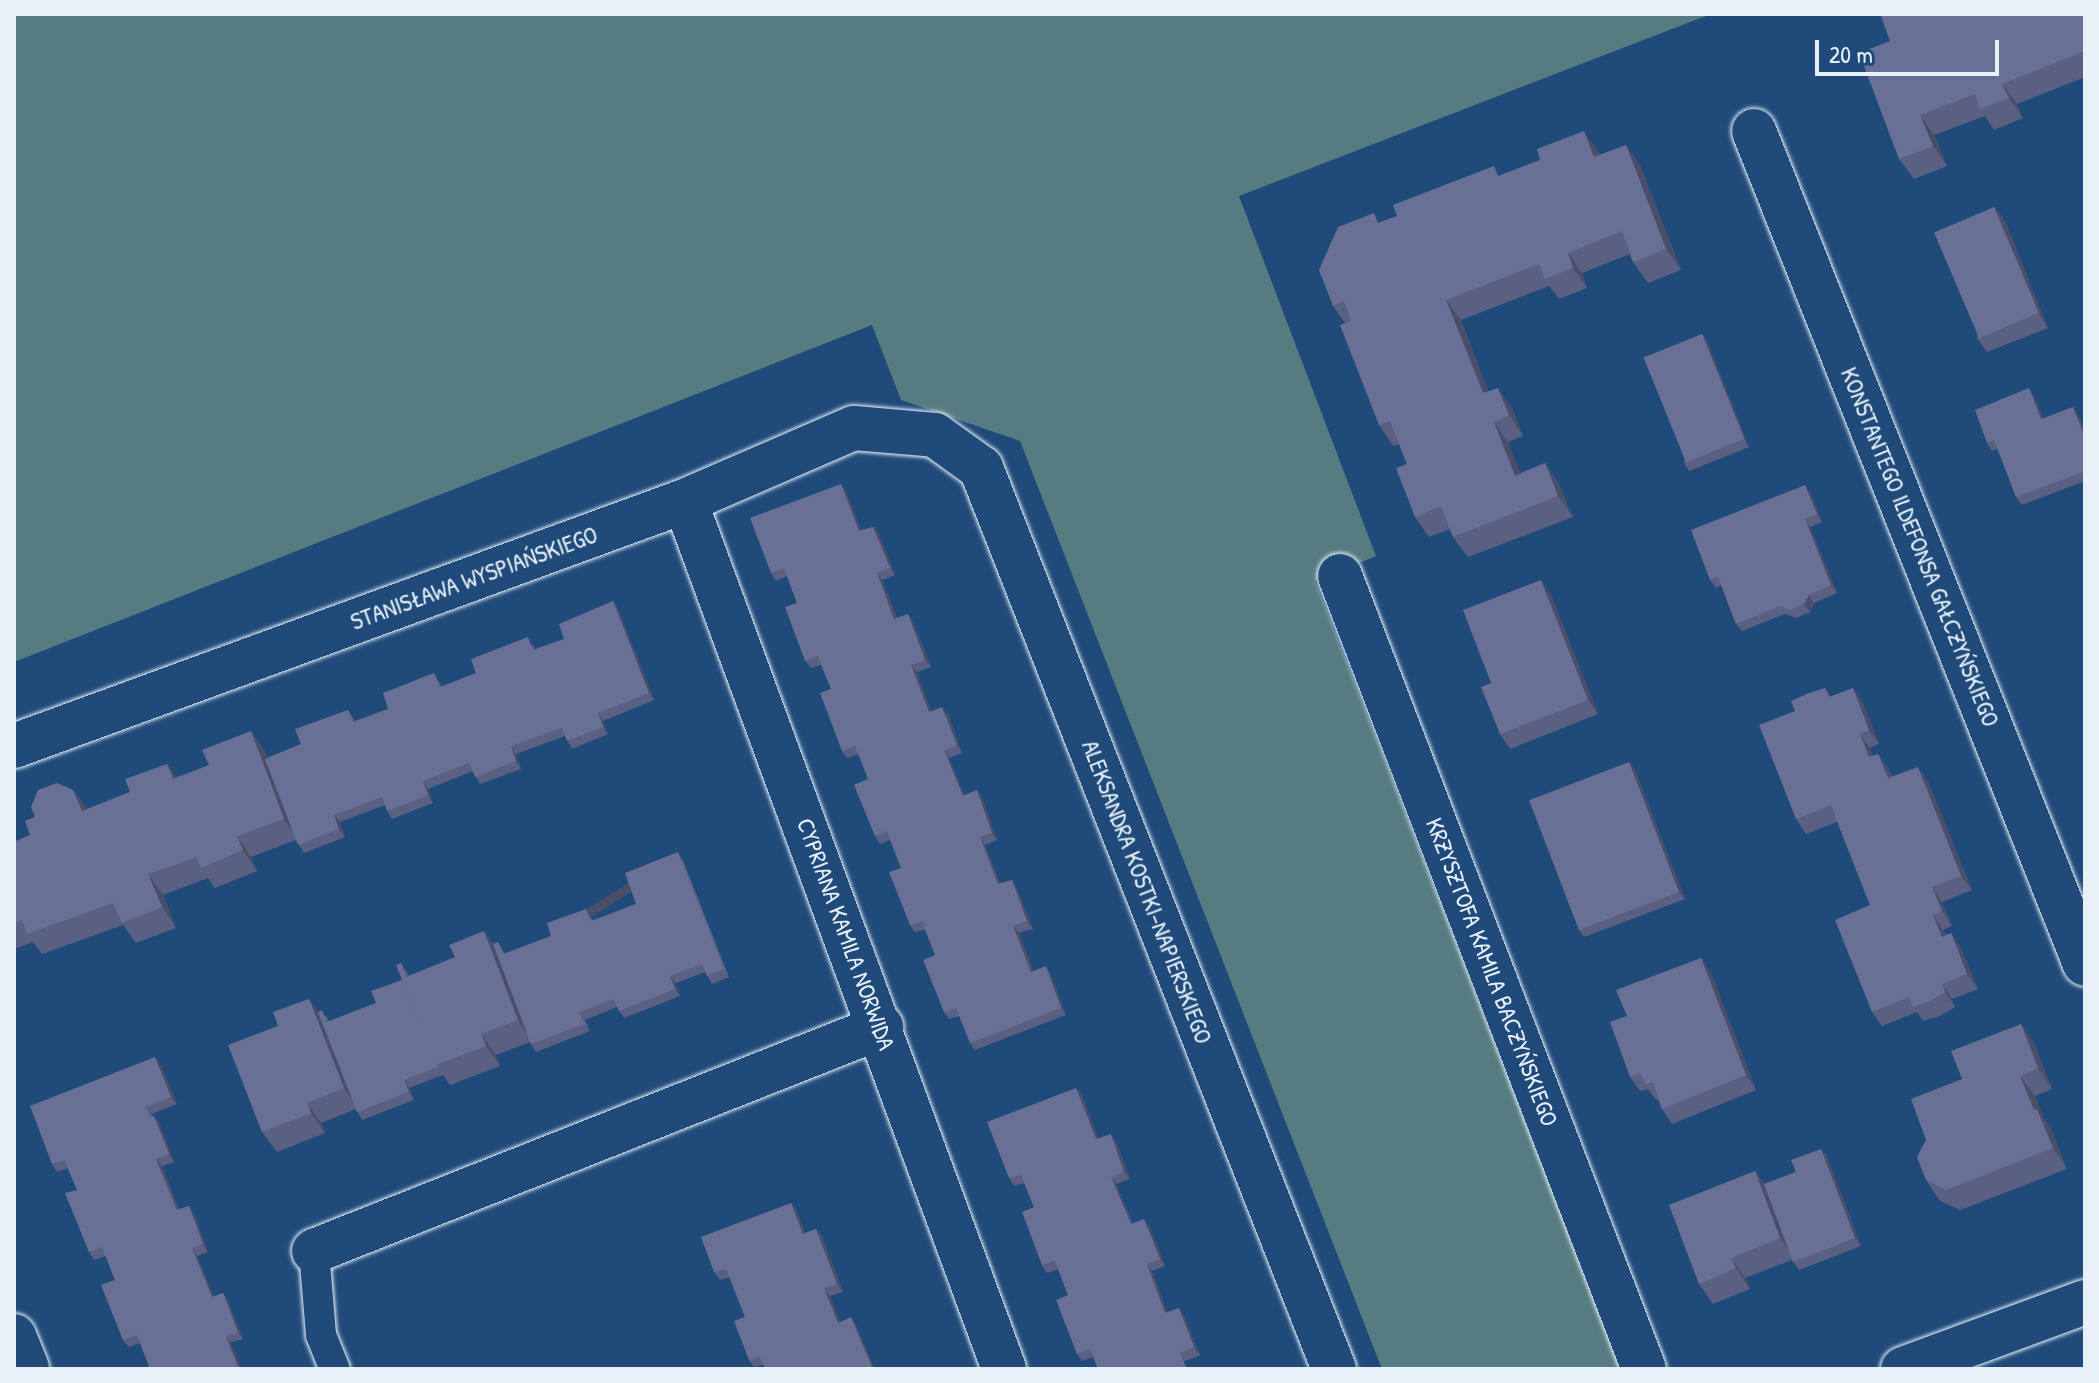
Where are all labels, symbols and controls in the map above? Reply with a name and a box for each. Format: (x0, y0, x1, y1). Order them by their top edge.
scale bar (1819, 24, 2003, 74)
text: 20 m (1829, 38, 1873, 70)
street label: KONSTANTEGO ILDEFONSA GAŁCZYŃSKIEGO (1835, 363, 2005, 731)
street label: STANISŁAWA WYSPIAŃSKIEGO (347, 520, 601, 636)
street label: ALEKSANDRA KOSTKI-NAPIERSKIEGO (1076, 736, 1218, 1048)
street label: CYPRIANA KAMILA NORWIDA (791, 814, 901, 1054)
street label: KRZYSZTOFA KAMILA BACZYŃSKIEGO (1420, 814, 1564, 1130)

